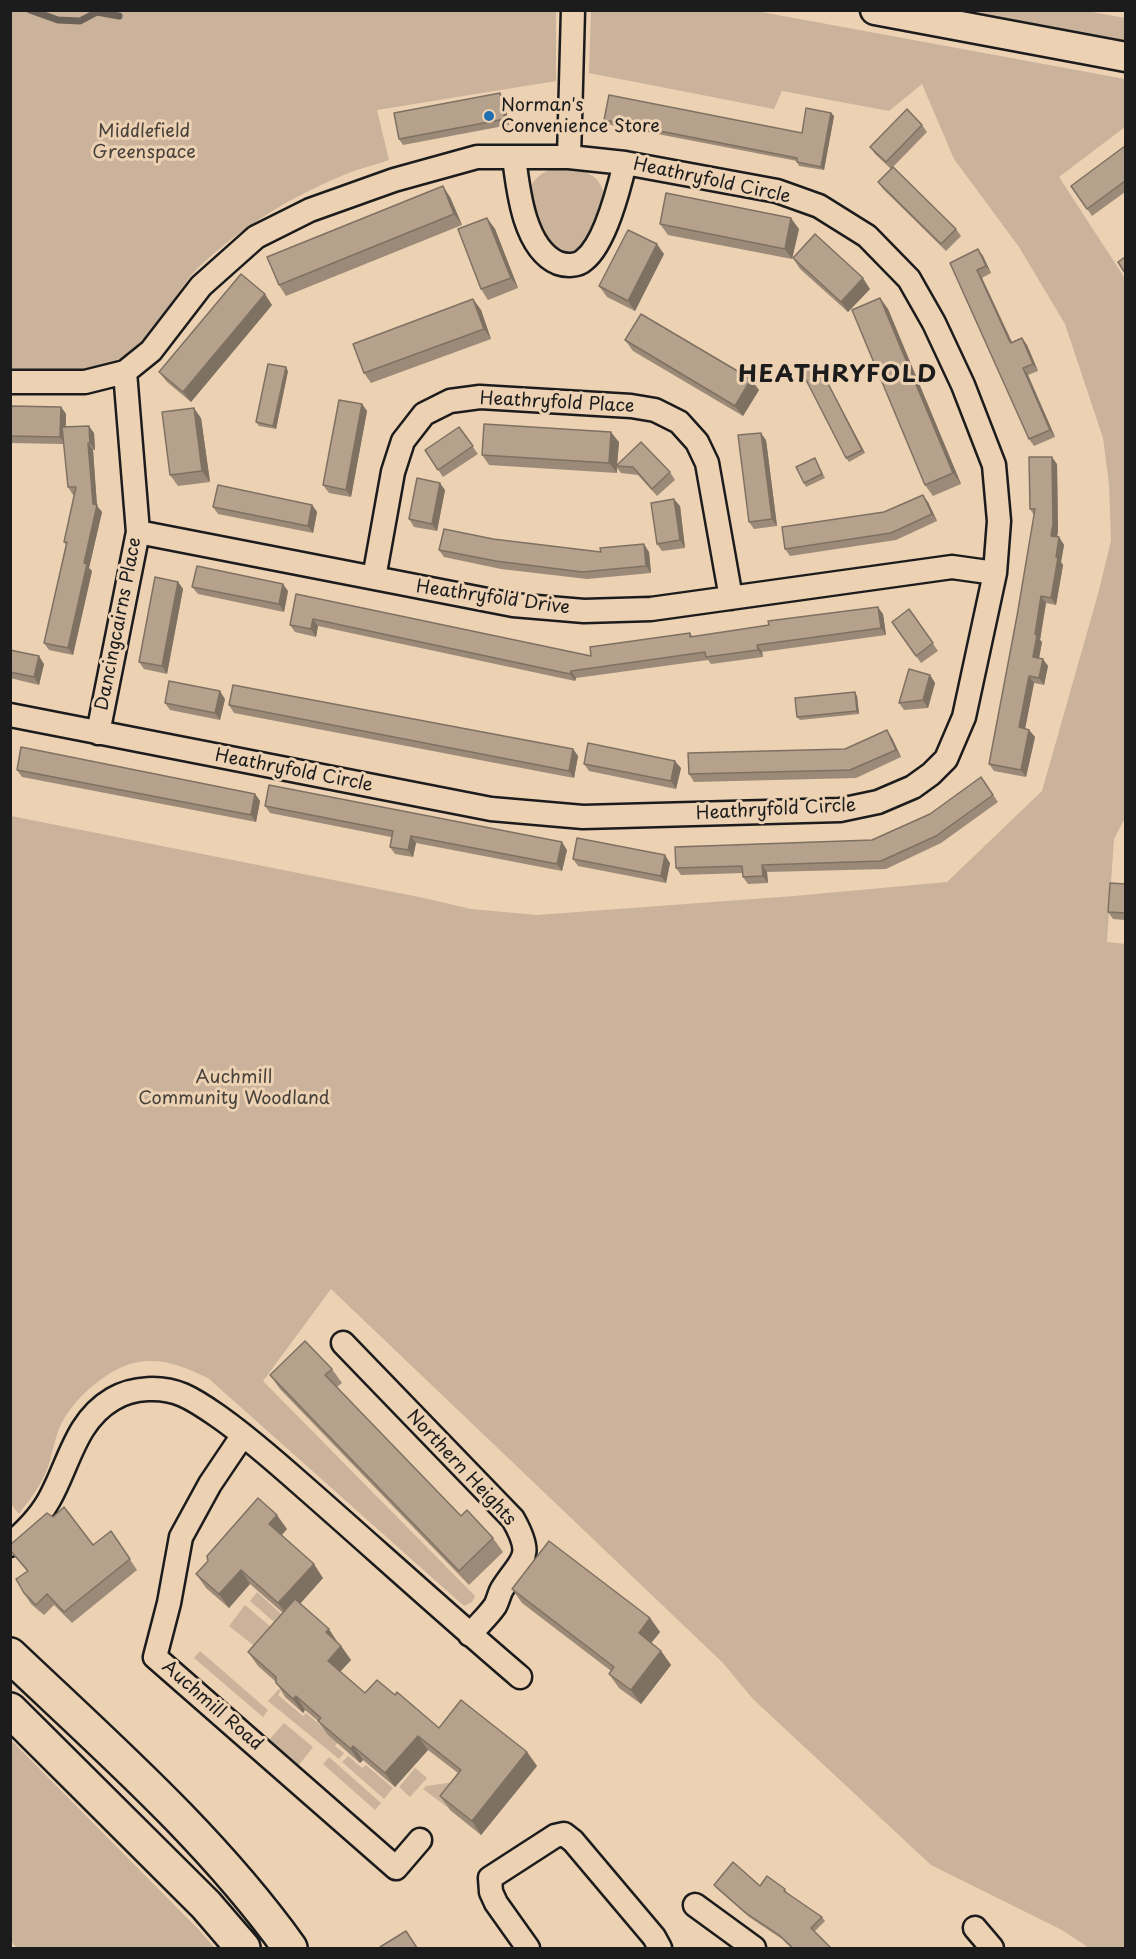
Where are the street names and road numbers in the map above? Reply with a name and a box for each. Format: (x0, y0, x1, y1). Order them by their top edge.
street label: Heathryfold Circle (631, 154, 793, 208)
street label: Heathryfold Place (479, 388, 635, 418)
street label: Dancingcairns Place (92, 536, 146, 712)
street label: Heathryfold Drive (415, 577, 571, 619)
street label: Heathryfold Circle (213, 745, 375, 797)
street label: Heathryfold Circle (695, 795, 857, 825)
street label: Northern Heights (402, 1406, 520, 1530)
street label: Auchmill Road (157, 1656, 267, 1756)

